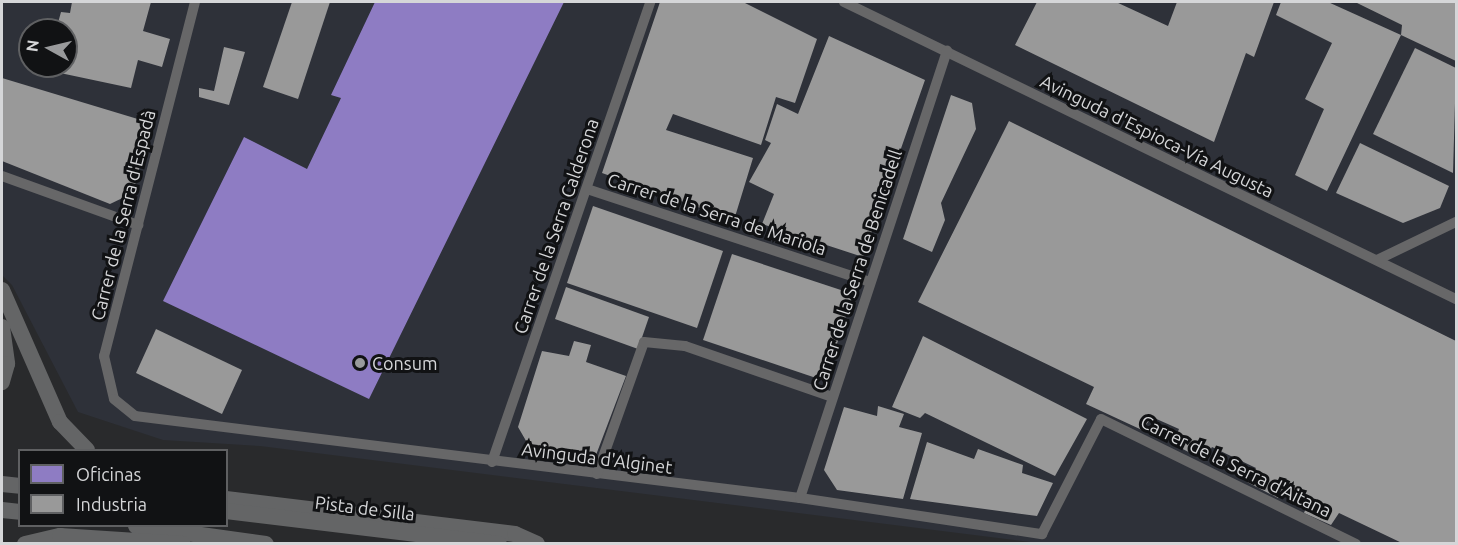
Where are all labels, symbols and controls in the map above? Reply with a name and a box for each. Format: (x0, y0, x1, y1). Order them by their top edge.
north arrow (18, 18, 78, 78)
text: N (22, 39, 42, 53)
street label: Avinguda d'Espioca-Vía Augusta (1037, 70, 1277, 202)
street label: Carrer de la Serra d'Espadà (86, 107, 160, 323)
street label: Carrer de la Serra Calderona (509, 116, 603, 336)
street label: Carrer de la Serra de Benicadell (808, 147, 906, 393)
street label: Carrer de la Serra de Mariola (605, 168, 829, 260)
place label: Consum (372, 352, 437, 374)
marker: Consum (353, 356, 367, 370)
street label: Carrer de la Serra d'Aitana (1137, 410, 1335, 522)
street label: Avinguda d'Alginet (520, 438, 674, 478)
legend (18, 449, 228, 527)
text: Oficinas (76, 464, 141, 484)
street label: Pista de Silla (314, 491, 416, 525)
text: Industria (76, 494, 147, 514)

